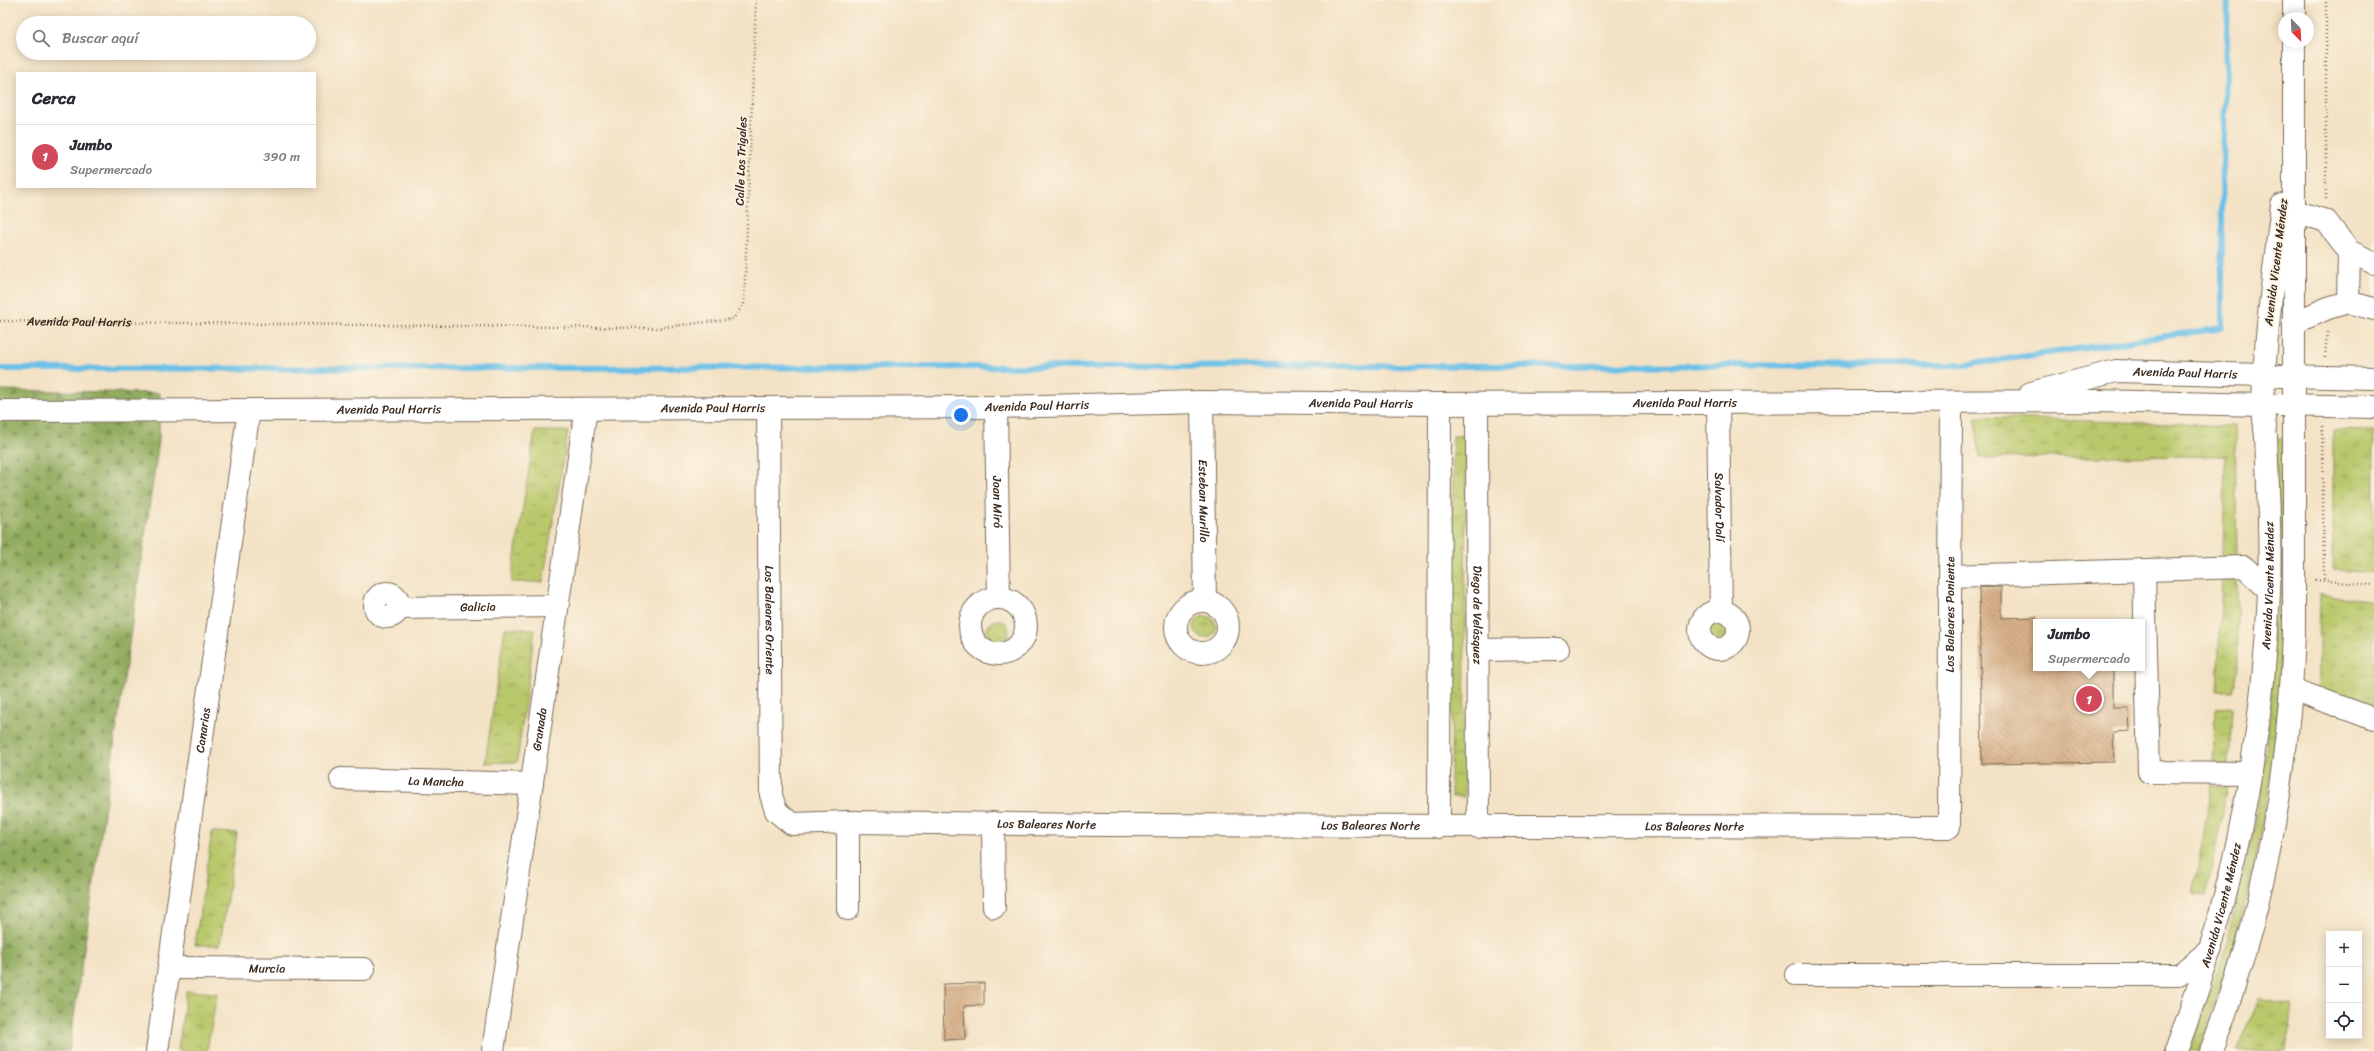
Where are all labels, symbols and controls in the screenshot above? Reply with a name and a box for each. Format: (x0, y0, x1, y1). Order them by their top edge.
north arrow (2278, 12, 2314, 48)
search box (16, 16, 316, 60)
text: Buscar aquí (62, 25, 139, 51)
icon: search (30, 27, 52, 49)
text: Cerca (32, 83, 75, 113)
street label: Calle Los Trigales (728, 116, 754, 206)
text: Jumbo (70, 132, 112, 158)
text: 1 (42, 145, 48, 168)
text: 390 m (263, 145, 300, 168)
text: Supermercado (70, 158, 152, 181)
street label: Avenida Vicente Méndez (2257, 197, 2295, 328)
street label: Avenida Paul Harris (26, 310, 132, 333)
street label: Avenida Paul Harris (2132, 360, 2238, 385)
street label: Avenida Paul Harris (1308, 392, 1414, 415)
street label: Avenida Paul Harris (1632, 392, 1738, 414)
street label: Avenida Paul Harris (984, 394, 1090, 418)
street label: Avenida Paul Harris (660, 397, 766, 419)
street label: Avenida Paul Harris (336, 398, 442, 421)
your location (951, 405, 971, 425)
street label: Esteban Murillo (1192, 459, 1215, 543)
street label: Salvador Dalí (1708, 472, 1731, 543)
street label: Joan Miró (986, 475, 1009, 529)
street label: Avenida Vicente Méndez (2255, 521, 2281, 651)
street label: Los Baleares Poniente (1939, 556, 1961, 672)
street label: Los Baleares Oriente (758, 565, 781, 675)
street label: Diego de Velásquez (1466, 566, 1489, 665)
street label: Galicia (460, 596, 496, 618)
popup (2033, 619, 2145, 671)
text: Jumbo (2048, 621, 2090, 647)
text: Supermercado (2048, 647, 2130, 670)
pin: 1 (2076, 684, 2102, 714)
street label: Canarias (189, 706, 217, 754)
street label: Granada (526, 706, 554, 752)
street label: La Mancha (408, 770, 464, 793)
street label: Los Baleares Norte (997, 813, 1096, 836)
street label: Los Baleares Norte (1321, 815, 1420, 837)
street label: Los Baleares Norte (1645, 815, 1744, 838)
street label: Avenida Vicente Méndez (2194, 840, 2248, 971)
map controls (2326, 931, 2362, 1039)
button: + (2326, 931, 2362, 967)
street label: Murcia (249, 957, 285, 980)
button: − (2326, 967, 2362, 1003)
button: locate (2326, 1003, 2362, 1039)

